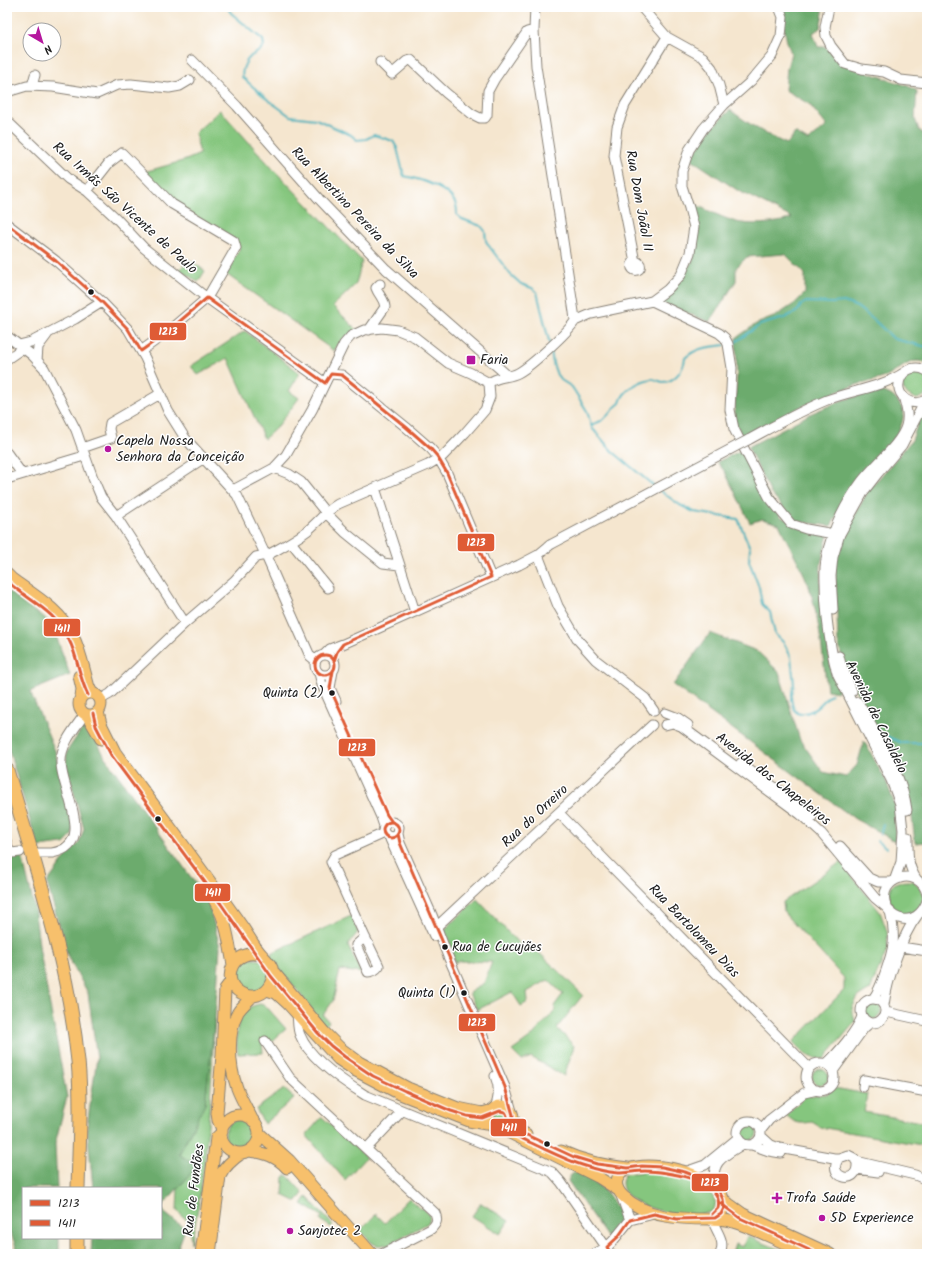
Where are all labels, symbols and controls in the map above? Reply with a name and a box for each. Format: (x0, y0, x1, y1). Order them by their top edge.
north arrow (22, 22, 62, 62)
text: N (39, 40, 56, 58)
street label: Rua Irmãs São Vicente de Paulo (47, 137, 203, 279)
street label: Rua Albertino Pereira da Silva (286, 142, 424, 284)
street label: Rua Dom Joãol II (619, 148, 659, 254)
unlabelled marker (86, 287, 96, 297)
line badge: 1213 (149, 322, 187, 341)
text: 1213 (158, 323, 178, 341)
place label: Faria (480, 349, 508, 371)
marker: Faria (465, 354, 477, 366)
place label: Capela Nossa Senhora da Conceição (116, 430, 244, 468)
marker: Capela Nossa Senhora da Conceição (103, 444, 113, 454)
line badge: 1213 (457, 533, 495, 552)
text: 1213 (466, 534, 486, 552)
line badge: 1411 (43, 618, 81, 637)
text: 1411 (54, 620, 71, 638)
street label: Avenida de Casaldelo (839, 657, 913, 777)
place label: Quinta (2) (263, 683, 324, 704)
marker: Quinta (2) (327, 688, 337, 698)
street label: Avenida dos Chapeleiros (711, 727, 835, 831)
line badge: 1213 (338, 738, 376, 757)
text: 1213 (347, 739, 367, 757)
street label: Rua do Orreiro (497, 779, 573, 853)
unlabelled marker (153, 814, 163, 824)
street label: Rua Bartolomeu Dias (643, 879, 745, 983)
line badge: 1411 (194, 883, 231, 902)
text: 1411 (205, 884, 222, 902)
place label: Rua de Cucujães (452, 937, 542, 958)
marker: Rua de Cucujães (440, 942, 450, 952)
place label: Quinta (1) (398, 983, 456, 1004)
marker: Quinta (1) (459, 988, 469, 998)
line badge: 1213 (458, 1013, 496, 1032)
text: 1213 (467, 1014, 487, 1032)
line badge: 1411 (490, 1118, 527, 1137)
text: 1411 (501, 1119, 518, 1137)
unlabelled marker (542, 1139, 552, 1149)
street label: Rua de Fundões (177, 1142, 211, 1238)
line badge: 1213 (691, 1173, 729, 1192)
text: 1213 (700, 1174, 720, 1192)
legend (22, 1187, 162, 1239)
place label: Trofa Saúde (786, 1187, 857, 1209)
marker: Trofa Saúde (771, 1192, 783, 1204)
text: 1213 (58, 1194, 80, 1213)
place label: 5D Experience (830, 1207, 914, 1229)
marker: 5D Experience (817, 1213, 827, 1223)
text: 1411 (58, 1214, 76, 1233)
place label: Sanjotec 2 (298, 1220, 361, 1242)
marker: Sanjotec 2 (285, 1226, 295, 1236)

